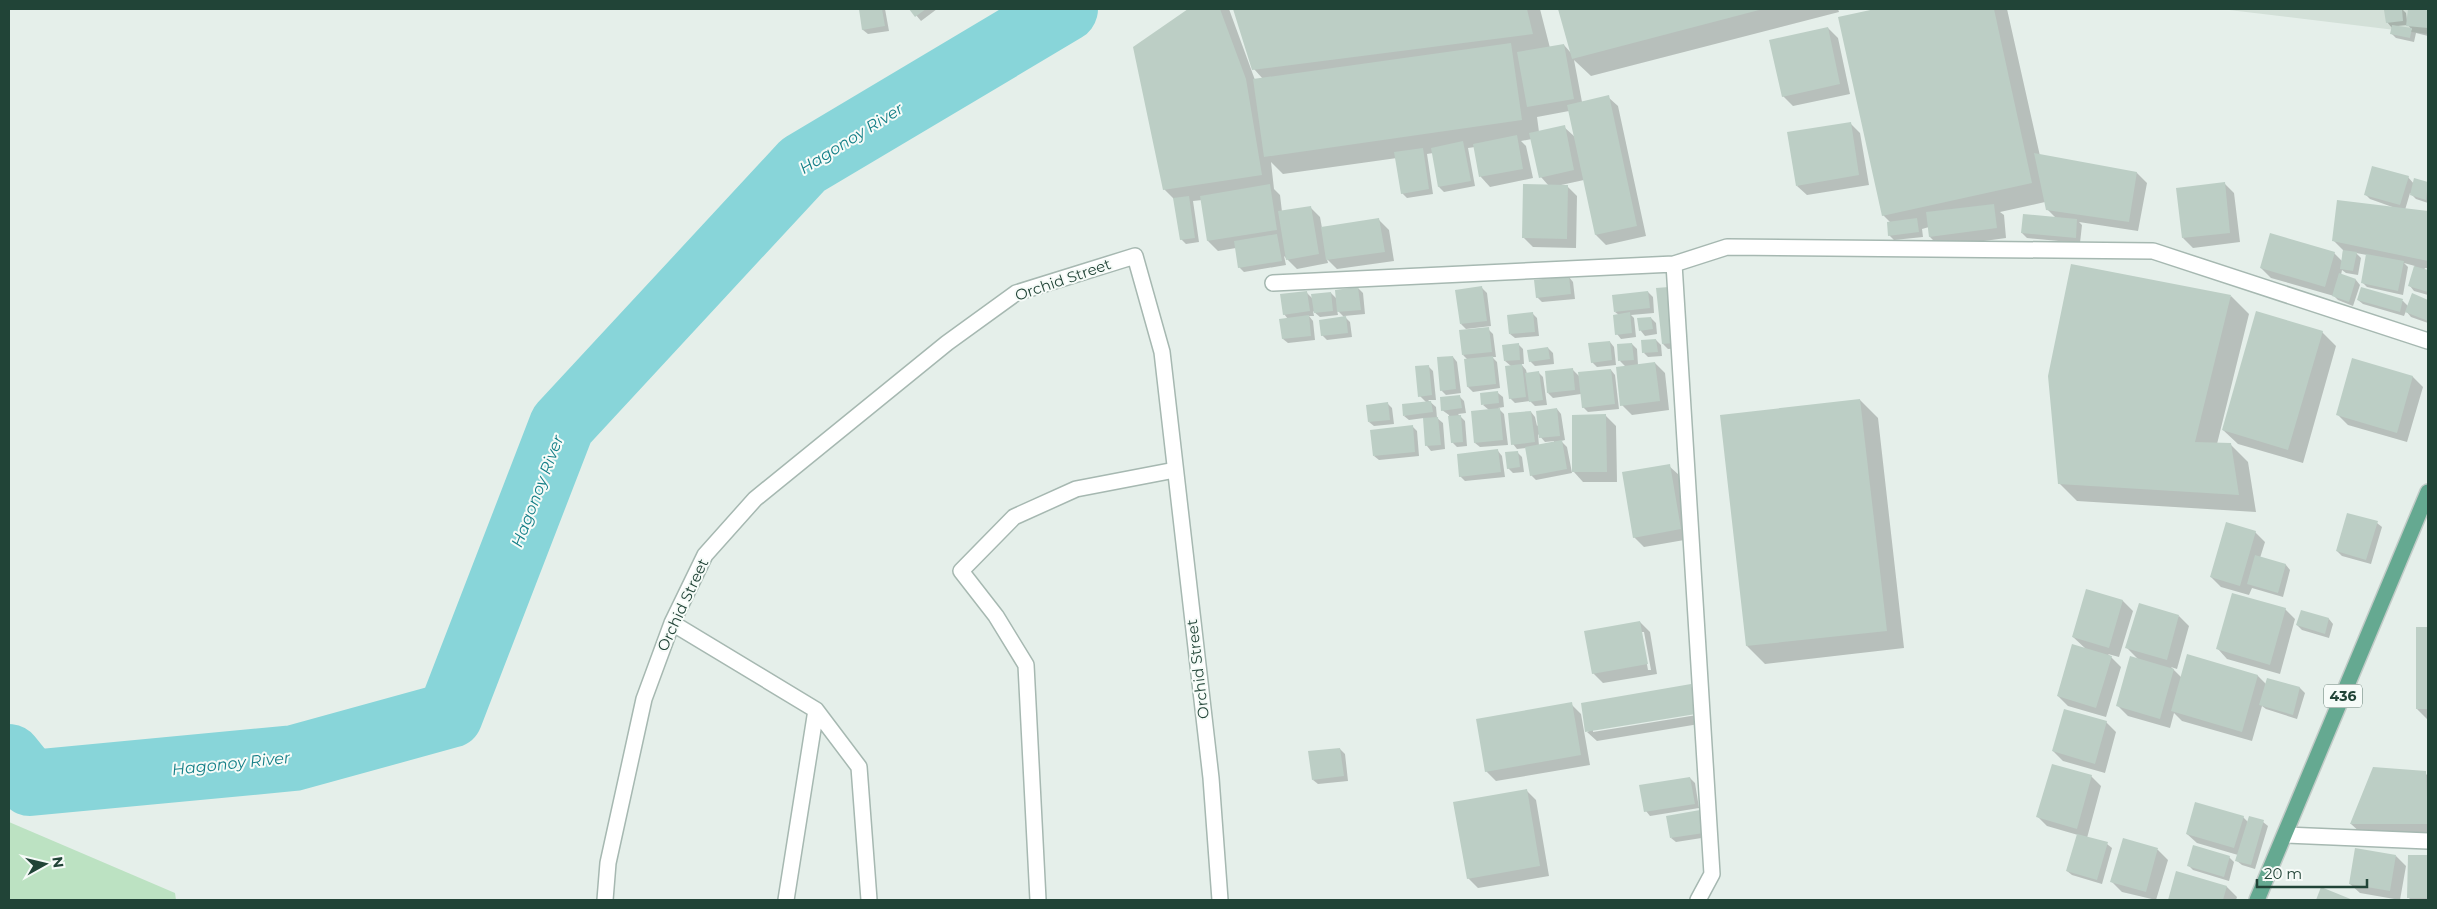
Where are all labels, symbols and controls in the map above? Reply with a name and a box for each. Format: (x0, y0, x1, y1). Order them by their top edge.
water label: Hagonoy River (796, 99, 907, 178)
street label: Orchid Street (1012, 254, 1113, 305)
water label: Hagonoy River (507, 432, 568, 550)
street label: Orchid Street (653, 555, 712, 654)
street label: Orchid Street (1182, 618, 1213, 720)
road number: 436 (2324, 684, 2362, 708)
water label: Hagonoy River (171, 748, 292, 779)
north arrow (20, 839, 70, 889)
text: N (48, 855, 68, 869)
scale bar (2257, 856, 2367, 888)
text: 20 m (2264, 864, 2302, 883)

